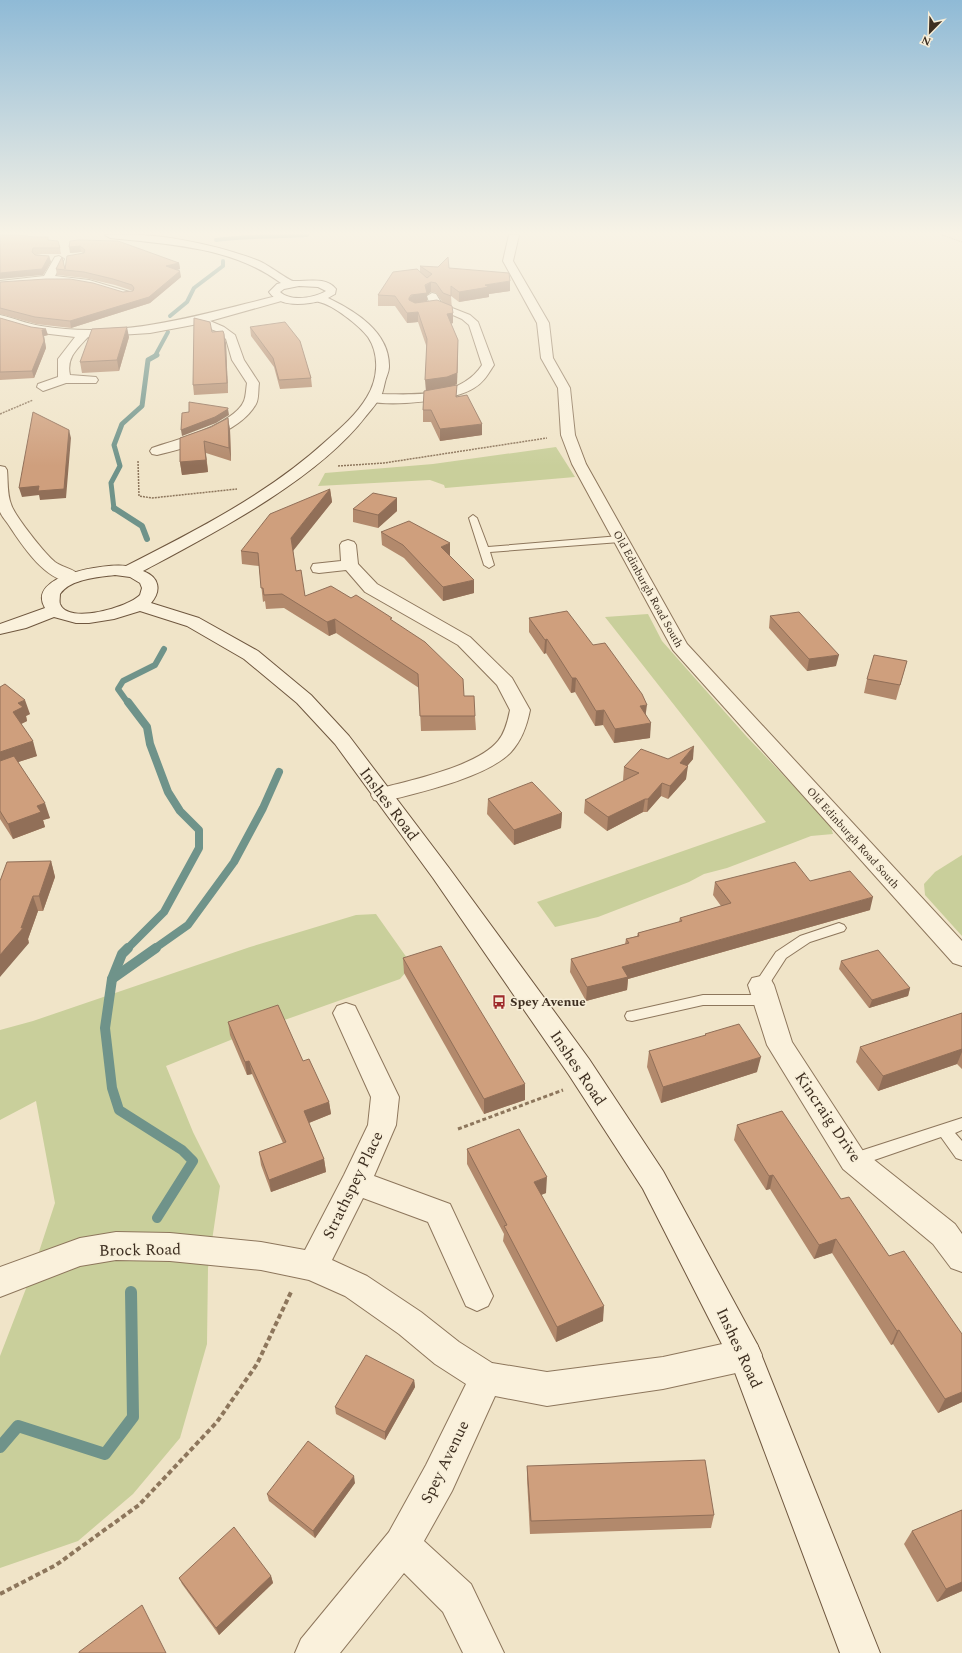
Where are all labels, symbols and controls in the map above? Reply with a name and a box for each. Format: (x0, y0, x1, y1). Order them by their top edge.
north arrow (910, 12, 950, 52)
text: N (919, 31, 934, 50)
street label: Old Edinburgh Road South (609, 527, 687, 651)
street label: Inshes Road (353, 762, 425, 846)
street label: Old Edinburgh Road South (803, 783, 903, 893)
place label: Spey Avenue (510, 992, 586, 1012)
bus stop icon: Spey Avenue (491, 994, 507, 1010)
street label: Inshes Road (544, 1025, 612, 1111)
street label: Kincraig Drive (789, 1067, 867, 1167)
street label: Strathspey Place (316, 1127, 390, 1243)
street label: Brock Road (99, 1237, 181, 1263)
street label: Inshes Road (710, 1304, 768, 1392)
street label: Spey Avenue (415, 1416, 475, 1508)

